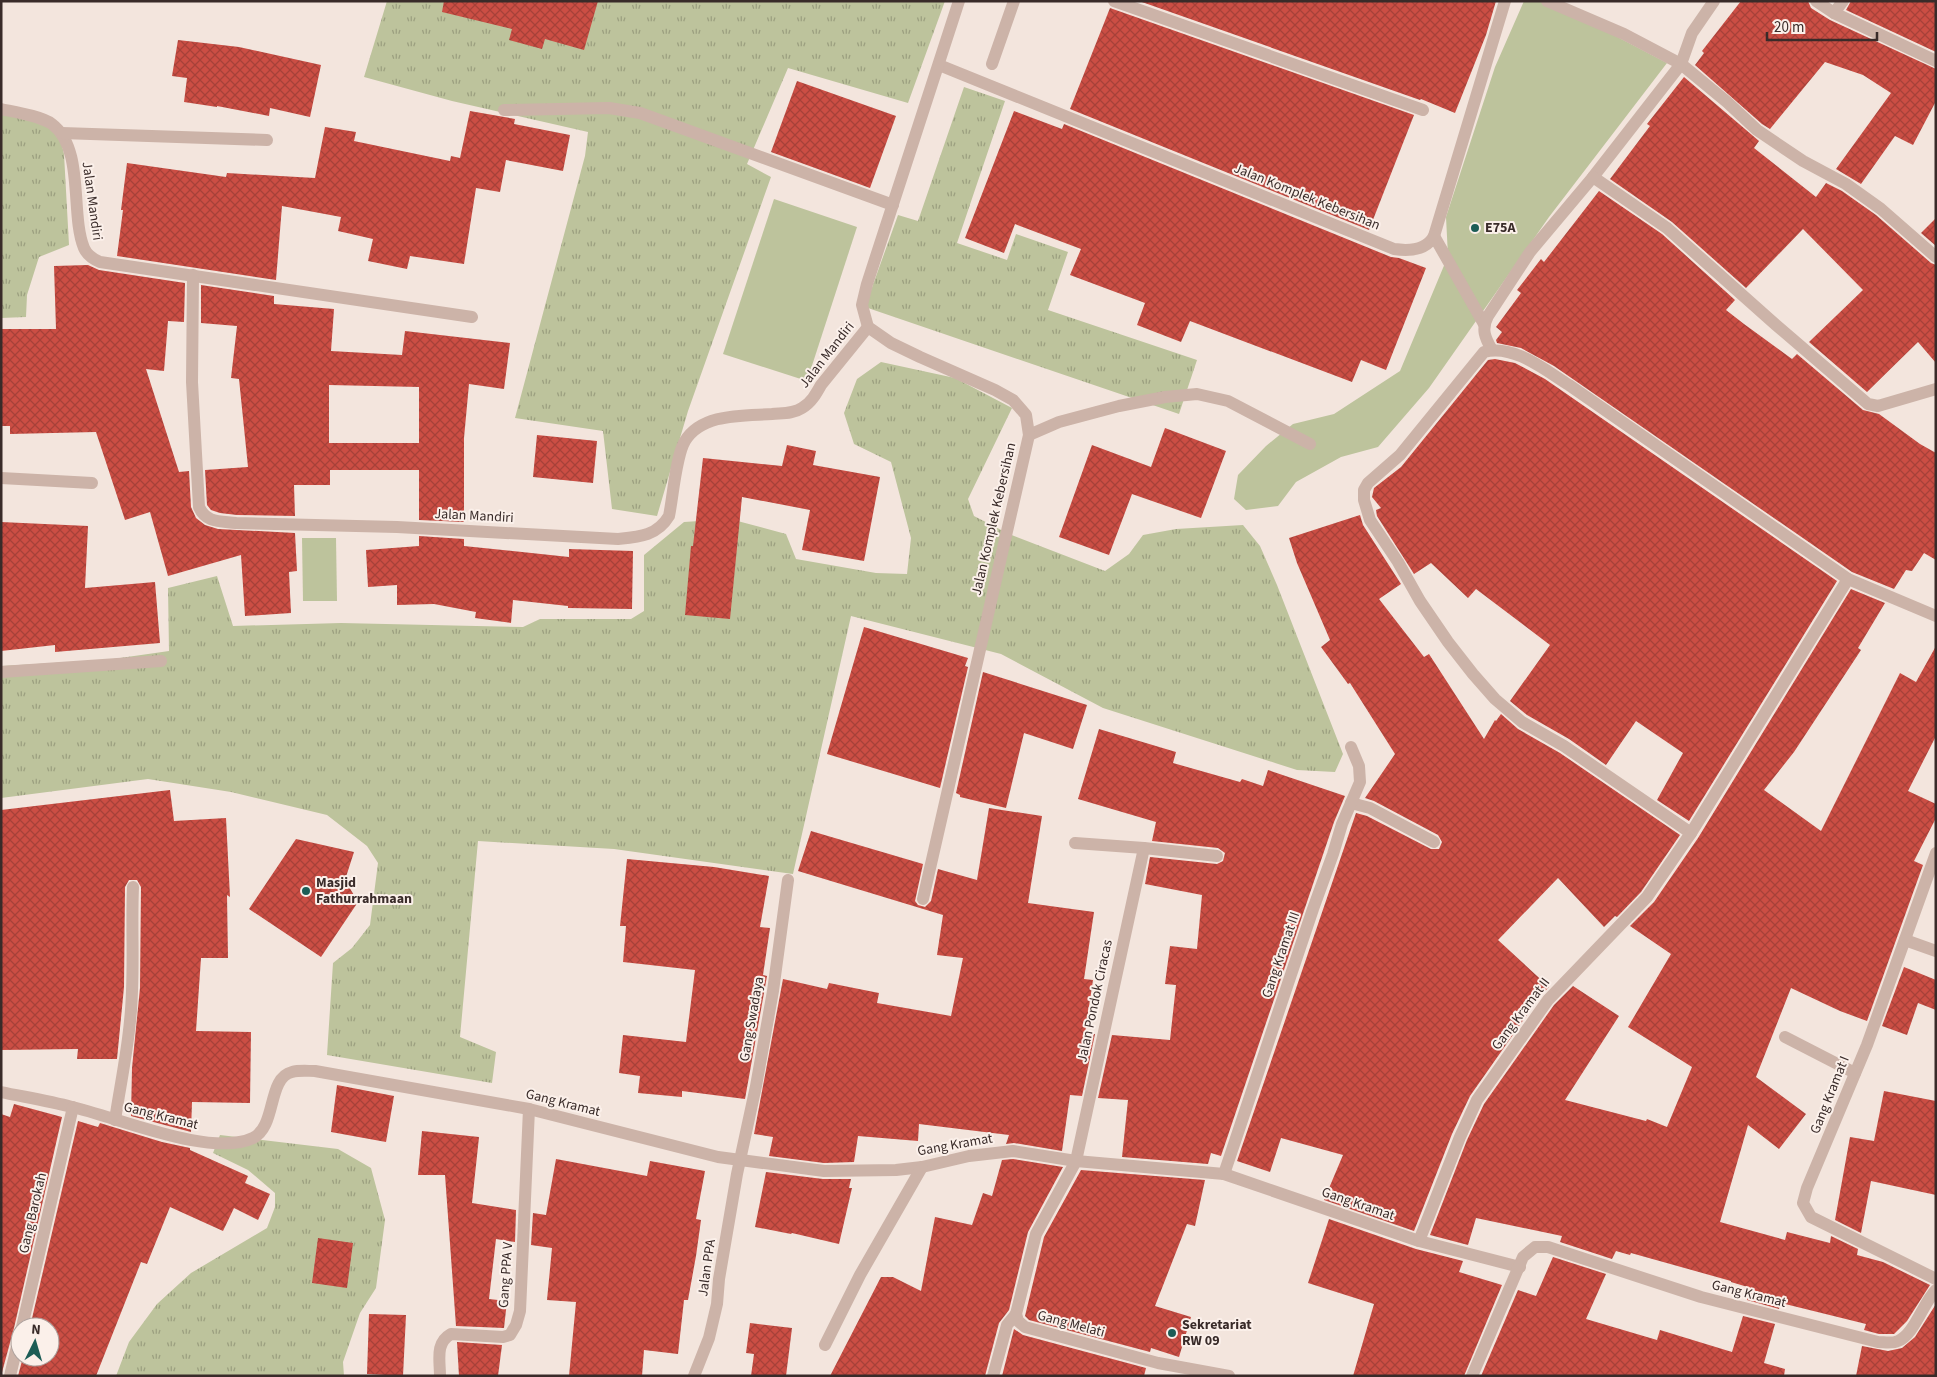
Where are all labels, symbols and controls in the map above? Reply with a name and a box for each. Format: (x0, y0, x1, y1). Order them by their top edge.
scale bar (1767, 10, 1877, 42)
text: 20 m (1774, 17, 1804, 38)
street label: Jalan Komplek Kebersihan (1231, 158, 1383, 236)
street label: Jalan Mandiri (77, 160, 107, 242)
place label: E75A (1485, 218, 1516, 238)
marker: E75A (1469, 222, 1481, 234)
street label: Jalan Mandiri (795, 318, 859, 392)
street label: Jalan Komplek Kebersihan (967, 441, 1021, 597)
street label: Jalan Mandiri (434, 504, 514, 528)
place label: Masjid Fathurrahmaan (316, 873, 412, 909)
marker: Masjid Fathurrahmaan (300, 885, 312, 897)
street label: Gang Kramat III (1257, 909, 1305, 1001)
street label: Jalan Pondok Ciracas (1072, 938, 1118, 1064)
street label: Gang Kramat II (1487, 974, 1555, 1054)
street label: Gang Swadaya (735, 975, 769, 1063)
street label: Gang Kramat I (1805, 1053, 1855, 1137)
street label: Gang Kramat (524, 1084, 603, 1122)
street label: Gang Kramat (122, 1097, 201, 1135)
street label: Gang Kramat (916, 1128, 994, 1161)
street label: Gang Barokah (14, 1171, 52, 1255)
street label: Gang Kramat (1319, 1182, 1397, 1226)
street label: Jalan PPA (693, 1238, 721, 1298)
street label: Gang PPA V (494, 1241, 518, 1309)
street label: Gang Kramat (1710, 1275, 1789, 1313)
street label: Gang Melati (1035, 1305, 1107, 1343)
place label: Sekretariat RW 09 (1182, 1315, 1252, 1351)
north arrow (10, 1317, 60, 1367)
text: N (31, 1320, 42, 1340)
marker: Sekretariat RW 09 (1166, 1327, 1178, 1339)

